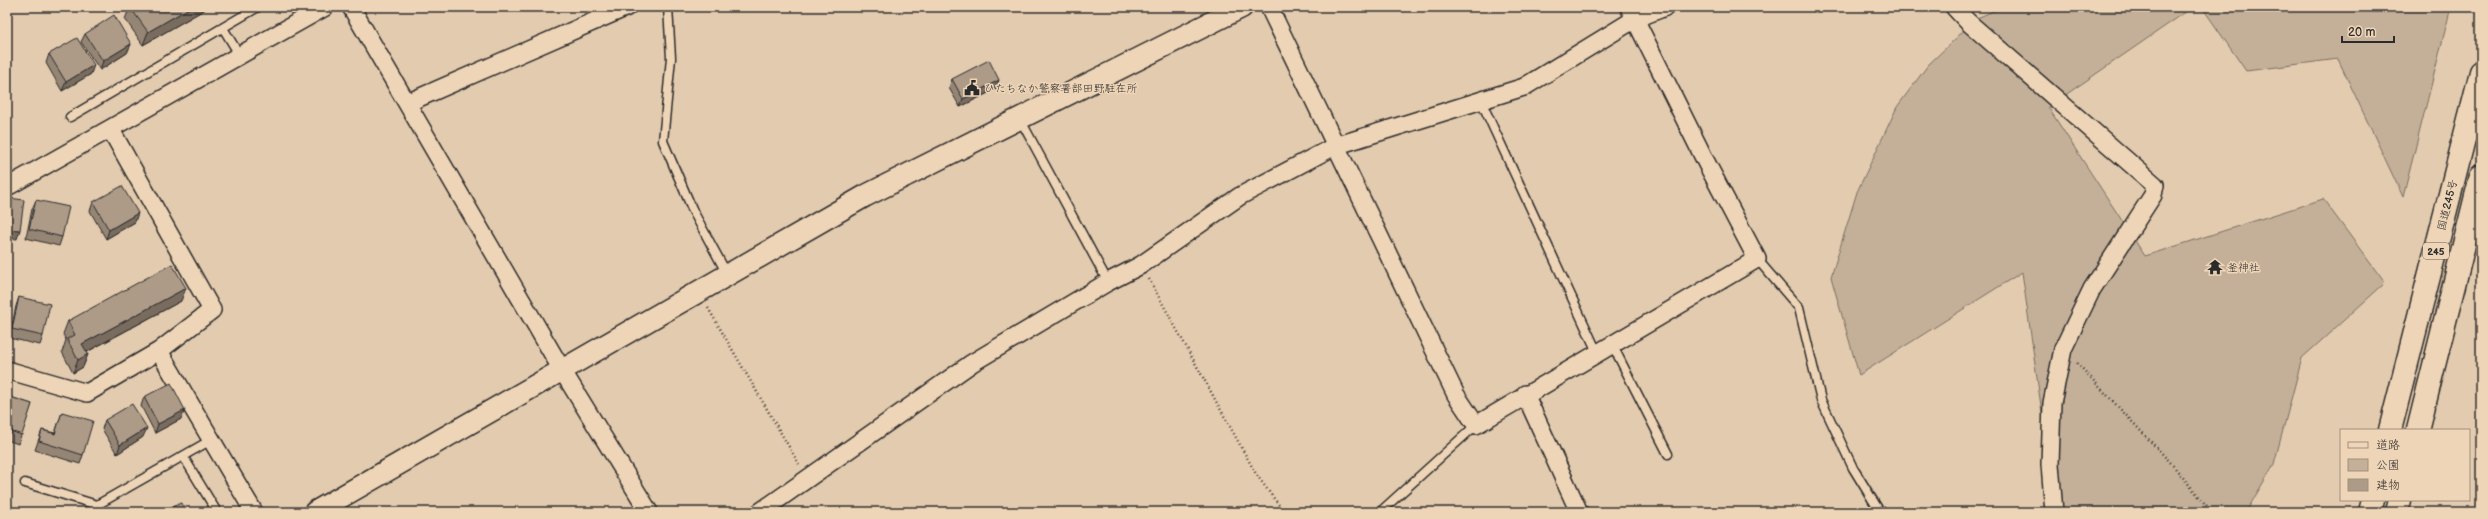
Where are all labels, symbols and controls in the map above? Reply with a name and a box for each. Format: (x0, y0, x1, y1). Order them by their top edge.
scale bar (2342, 18, 2394, 44)
text: 20 m (2348, 25, 2375, 40)
public building icon: ひたちなか警察署部田野駐在所 (963, 79, 981, 97)
place label: ひたちなか警察署部田野駐在所 (984, 82, 1138, 95)
street label: 国道245号 (2435, 178, 2460, 232)
road number: 245 (2423, 243, 2449, 259)
temple icon: 釜神社 (2206, 258, 2224, 276)
place label: 釜神社 (2227, 261, 2260, 274)
legend (2340, 429, 2470, 501)
text: 道路 (2376, 438, 2400, 453)
text: 公園 (2376, 458, 2400, 473)
text: 建物 (2376, 478, 2400, 493)

